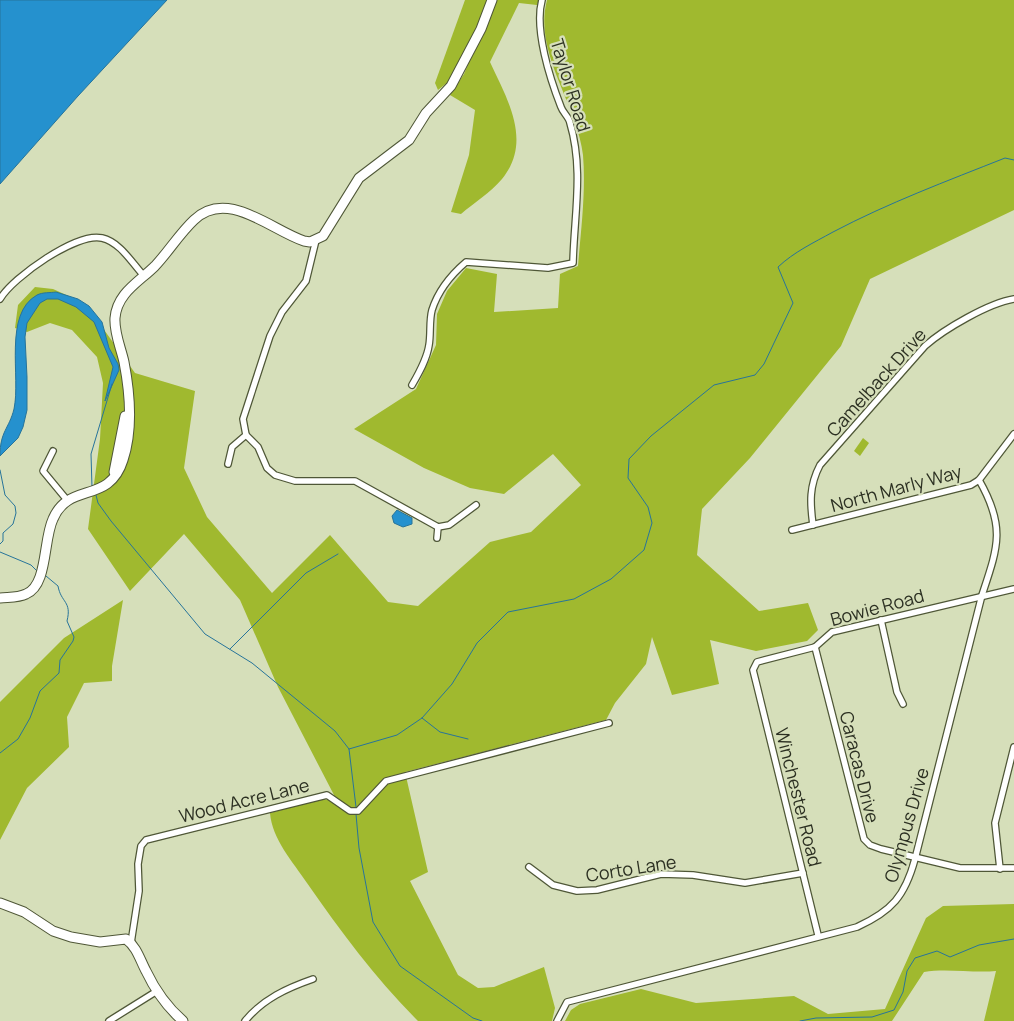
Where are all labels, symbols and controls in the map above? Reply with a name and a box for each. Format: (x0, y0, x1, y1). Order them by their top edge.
street label: Taylor Road (545, 36, 597, 134)
street label: Camelback Drive (821, 323, 931, 441)
street label: North Marly Way (828, 459, 965, 517)
street label: Bowie Road (827, 583, 927, 631)
street label: Caracas Drive (835, 709, 885, 825)
street label: Winchester Road (770, 725, 828, 869)
street label: Olympus Drive (878, 765, 934, 885)
street label: Wood Acre Lane (176, 772, 312, 828)
street label: Corto Lane (584, 849, 678, 887)

